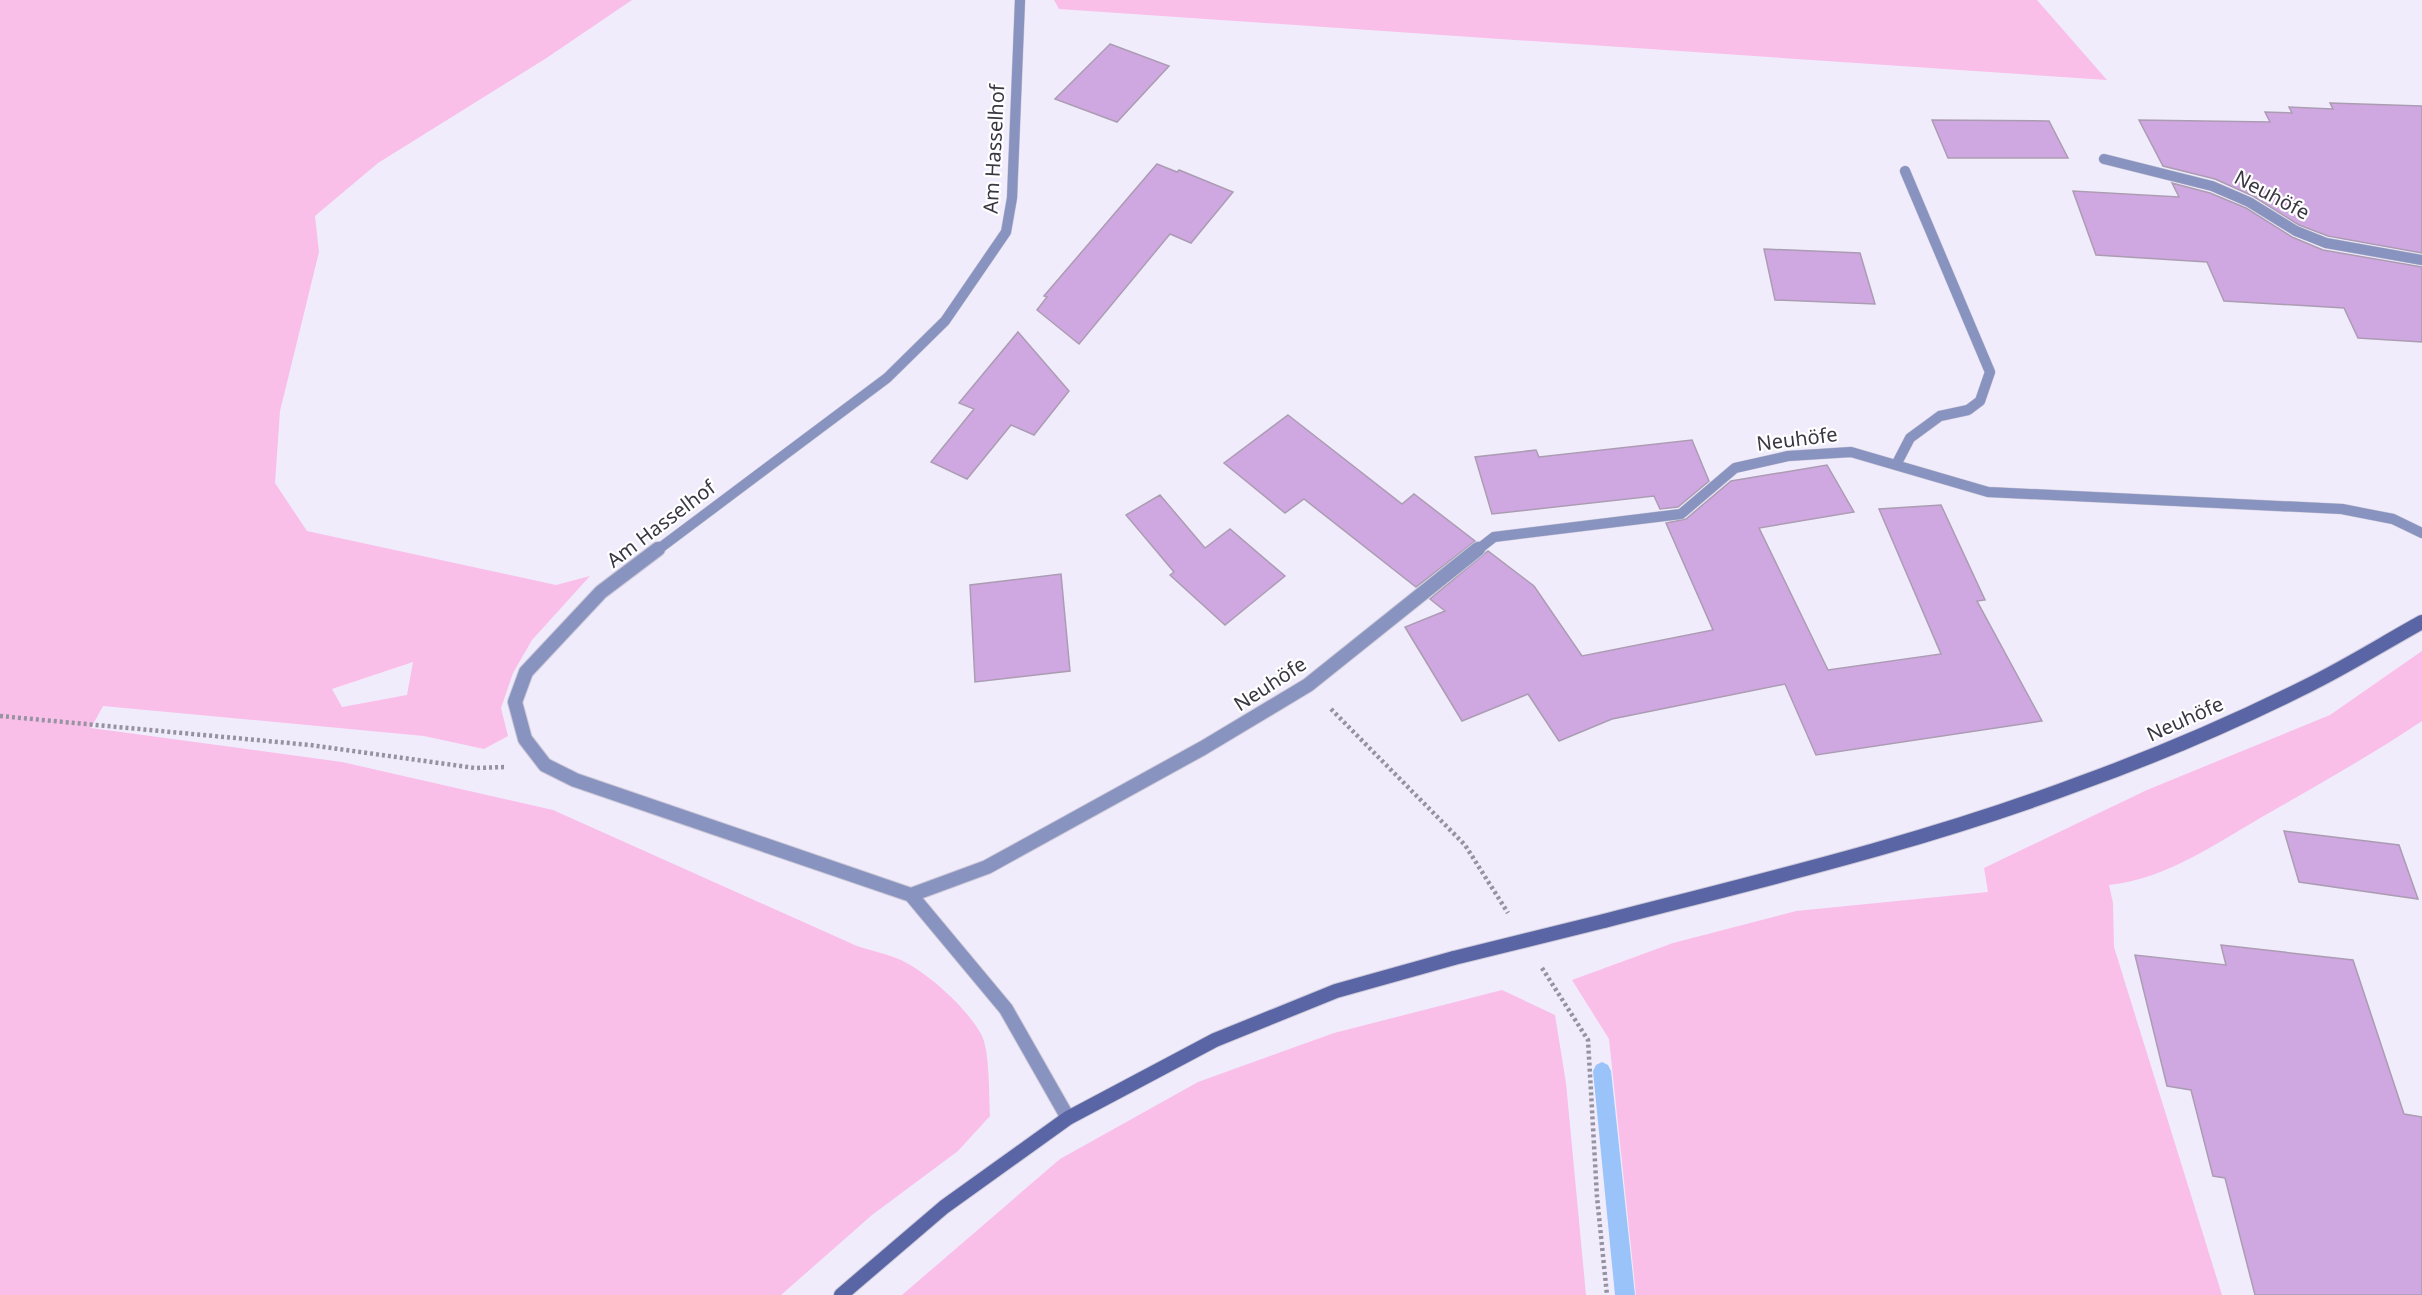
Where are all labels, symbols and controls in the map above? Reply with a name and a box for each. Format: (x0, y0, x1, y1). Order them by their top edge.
street label: Am Hasselhof (977, 82, 1010, 214)
street label: Neuhöfe (2230, 164, 2315, 226)
street label: Neuhöfe (1755, 420, 1839, 457)
street label: Am Hasselhof (601, 473, 721, 573)
street label: Neuhöfe (1228, 650, 1311, 717)
street label: Neuhöfe (2142, 690, 2228, 747)

